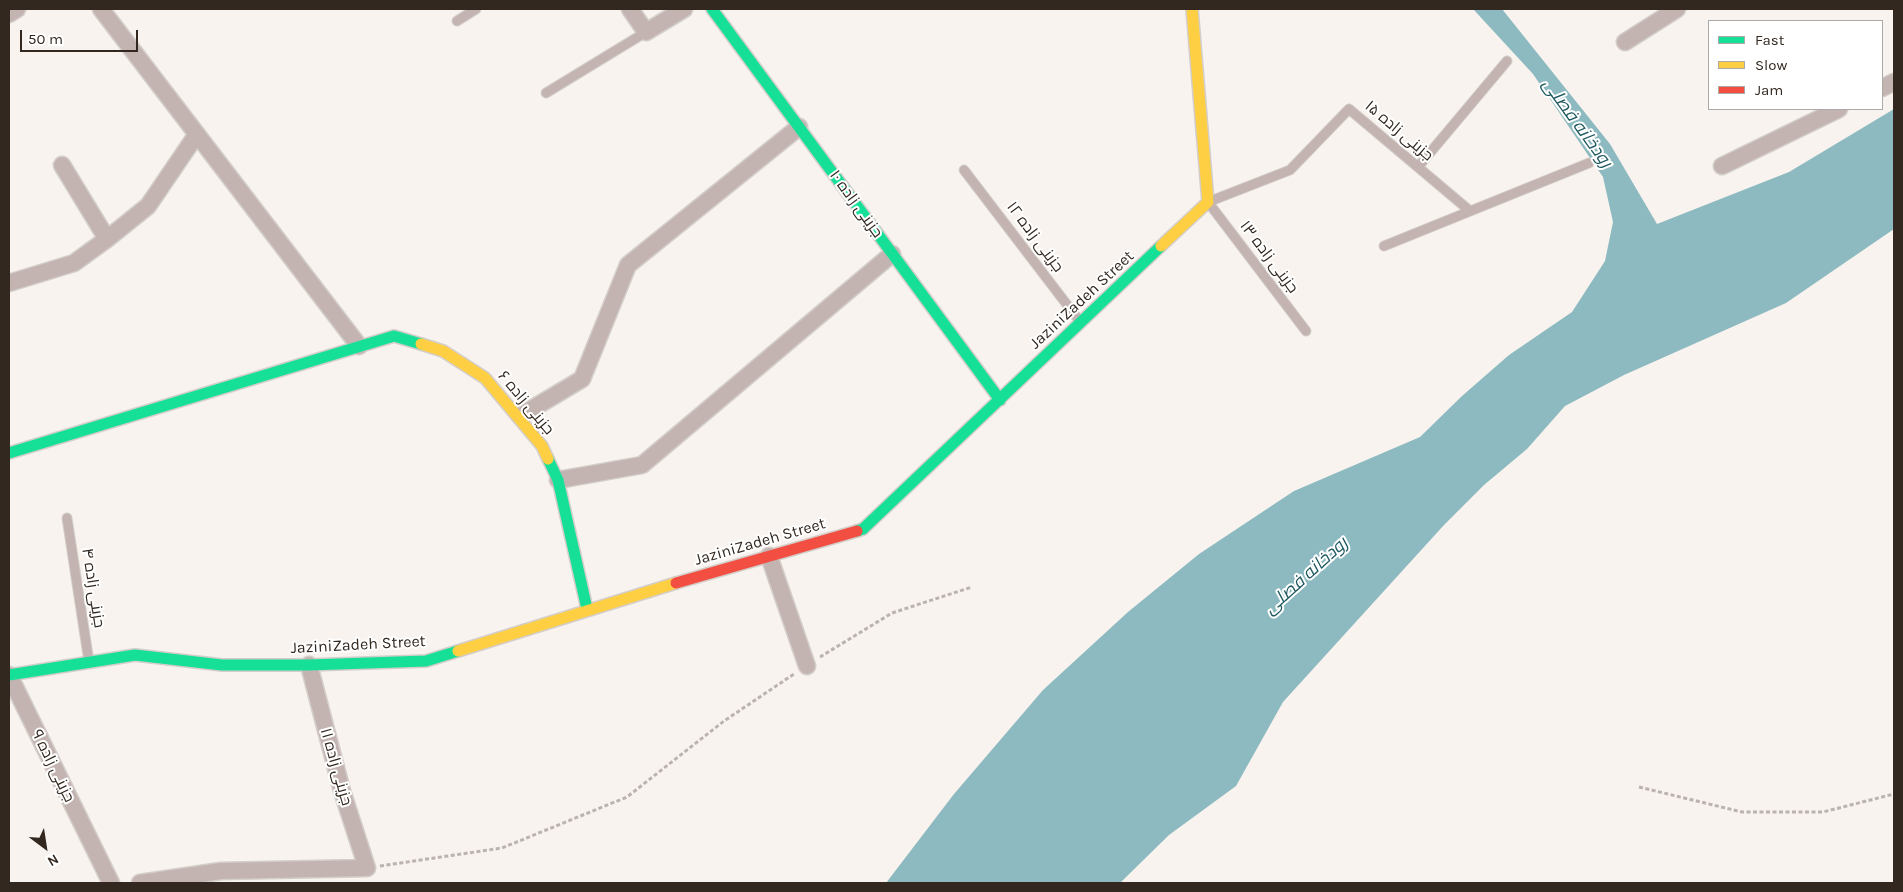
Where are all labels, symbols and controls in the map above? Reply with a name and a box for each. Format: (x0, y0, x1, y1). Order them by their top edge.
scale bar (22, 20, 140, 52)
legend (1708, 20, 1883, 110)
text: 50 m (28, 30, 63, 48)
text: Fast (1755, 31, 1784, 49)
text: Slow (1755, 56, 1787, 74)
water label: رودخانه فصلی (1537, 74, 1617, 172)
text: Jam (1755, 81, 1783, 99)
street label: جزینی زاده ۱۵ (1361, 97, 1437, 165)
street label: جزینی زاده ۱۰ (825, 166, 887, 242)
street label: جزینی زاده ۱۲ (1002, 198, 1068, 276)
street label: جزینی زاده ۱۳ (1236, 217, 1302, 297)
street label: JaziniZadeh Street (1026, 247, 1138, 353)
street label: جزینی زاده ۶ (494, 367, 558, 439)
street label: JaziniZadeh Street (692, 514, 828, 570)
water label: رودخانه فصلی (1260, 533, 1352, 619)
street label: جزینی زاده ۴ (77, 547, 109, 629)
street label: JaziniZadeh Street (290, 632, 426, 658)
street label: جزینی زاده ۱۱ (316, 726, 356, 808)
street label: جزینی زاده ۹ (27, 727, 79, 805)
north arrow (20, 822, 70, 872)
text: N (44, 850, 62, 870)

